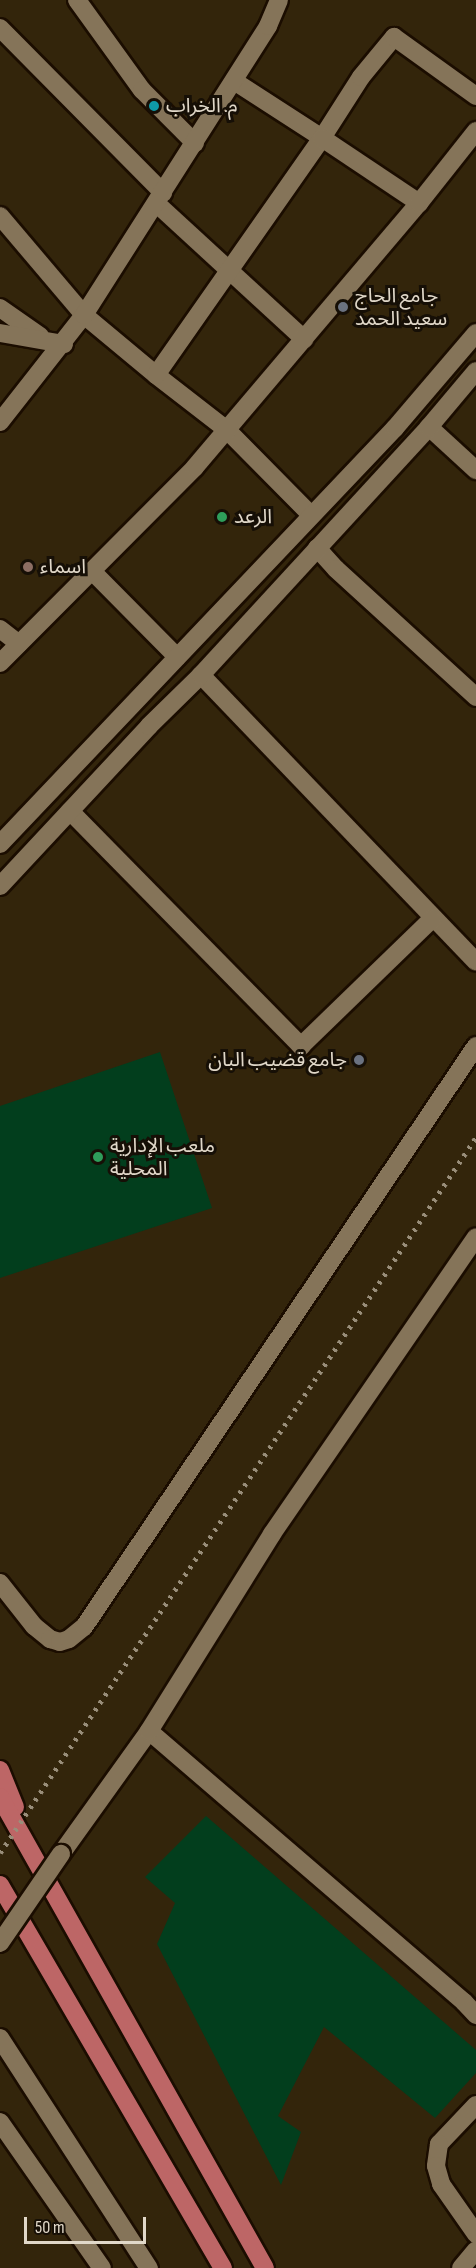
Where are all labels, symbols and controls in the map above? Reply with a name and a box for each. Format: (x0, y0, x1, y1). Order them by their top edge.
place label: م. الخراب (166, 94, 237, 118)
marker: م. الخراب (147, 99, 161, 113)
place label: جامع الحاج سعيد الحمد (355, 284, 447, 331)
marker: جامع الحاج سعيد الحمد (336, 300, 350, 314)
place label: الرعد (234, 505, 272, 529)
marker: الرعد (215, 510, 229, 524)
place label: اسماء (40, 555, 86, 579)
marker: اسماء (21, 560, 35, 574)
place label: جامع قضيب البان (208, 1048, 347, 1072)
marker: جامع قضيب البان (352, 1053, 366, 1067)
place label: ملعب الإدارية المحلية (110, 1134, 215, 1181)
marker: ملعب الإدارية المحلية (91, 1150, 105, 1164)
scale bar (27, 2205, 148, 2243)
text: 50 m (35, 2217, 65, 2238)

